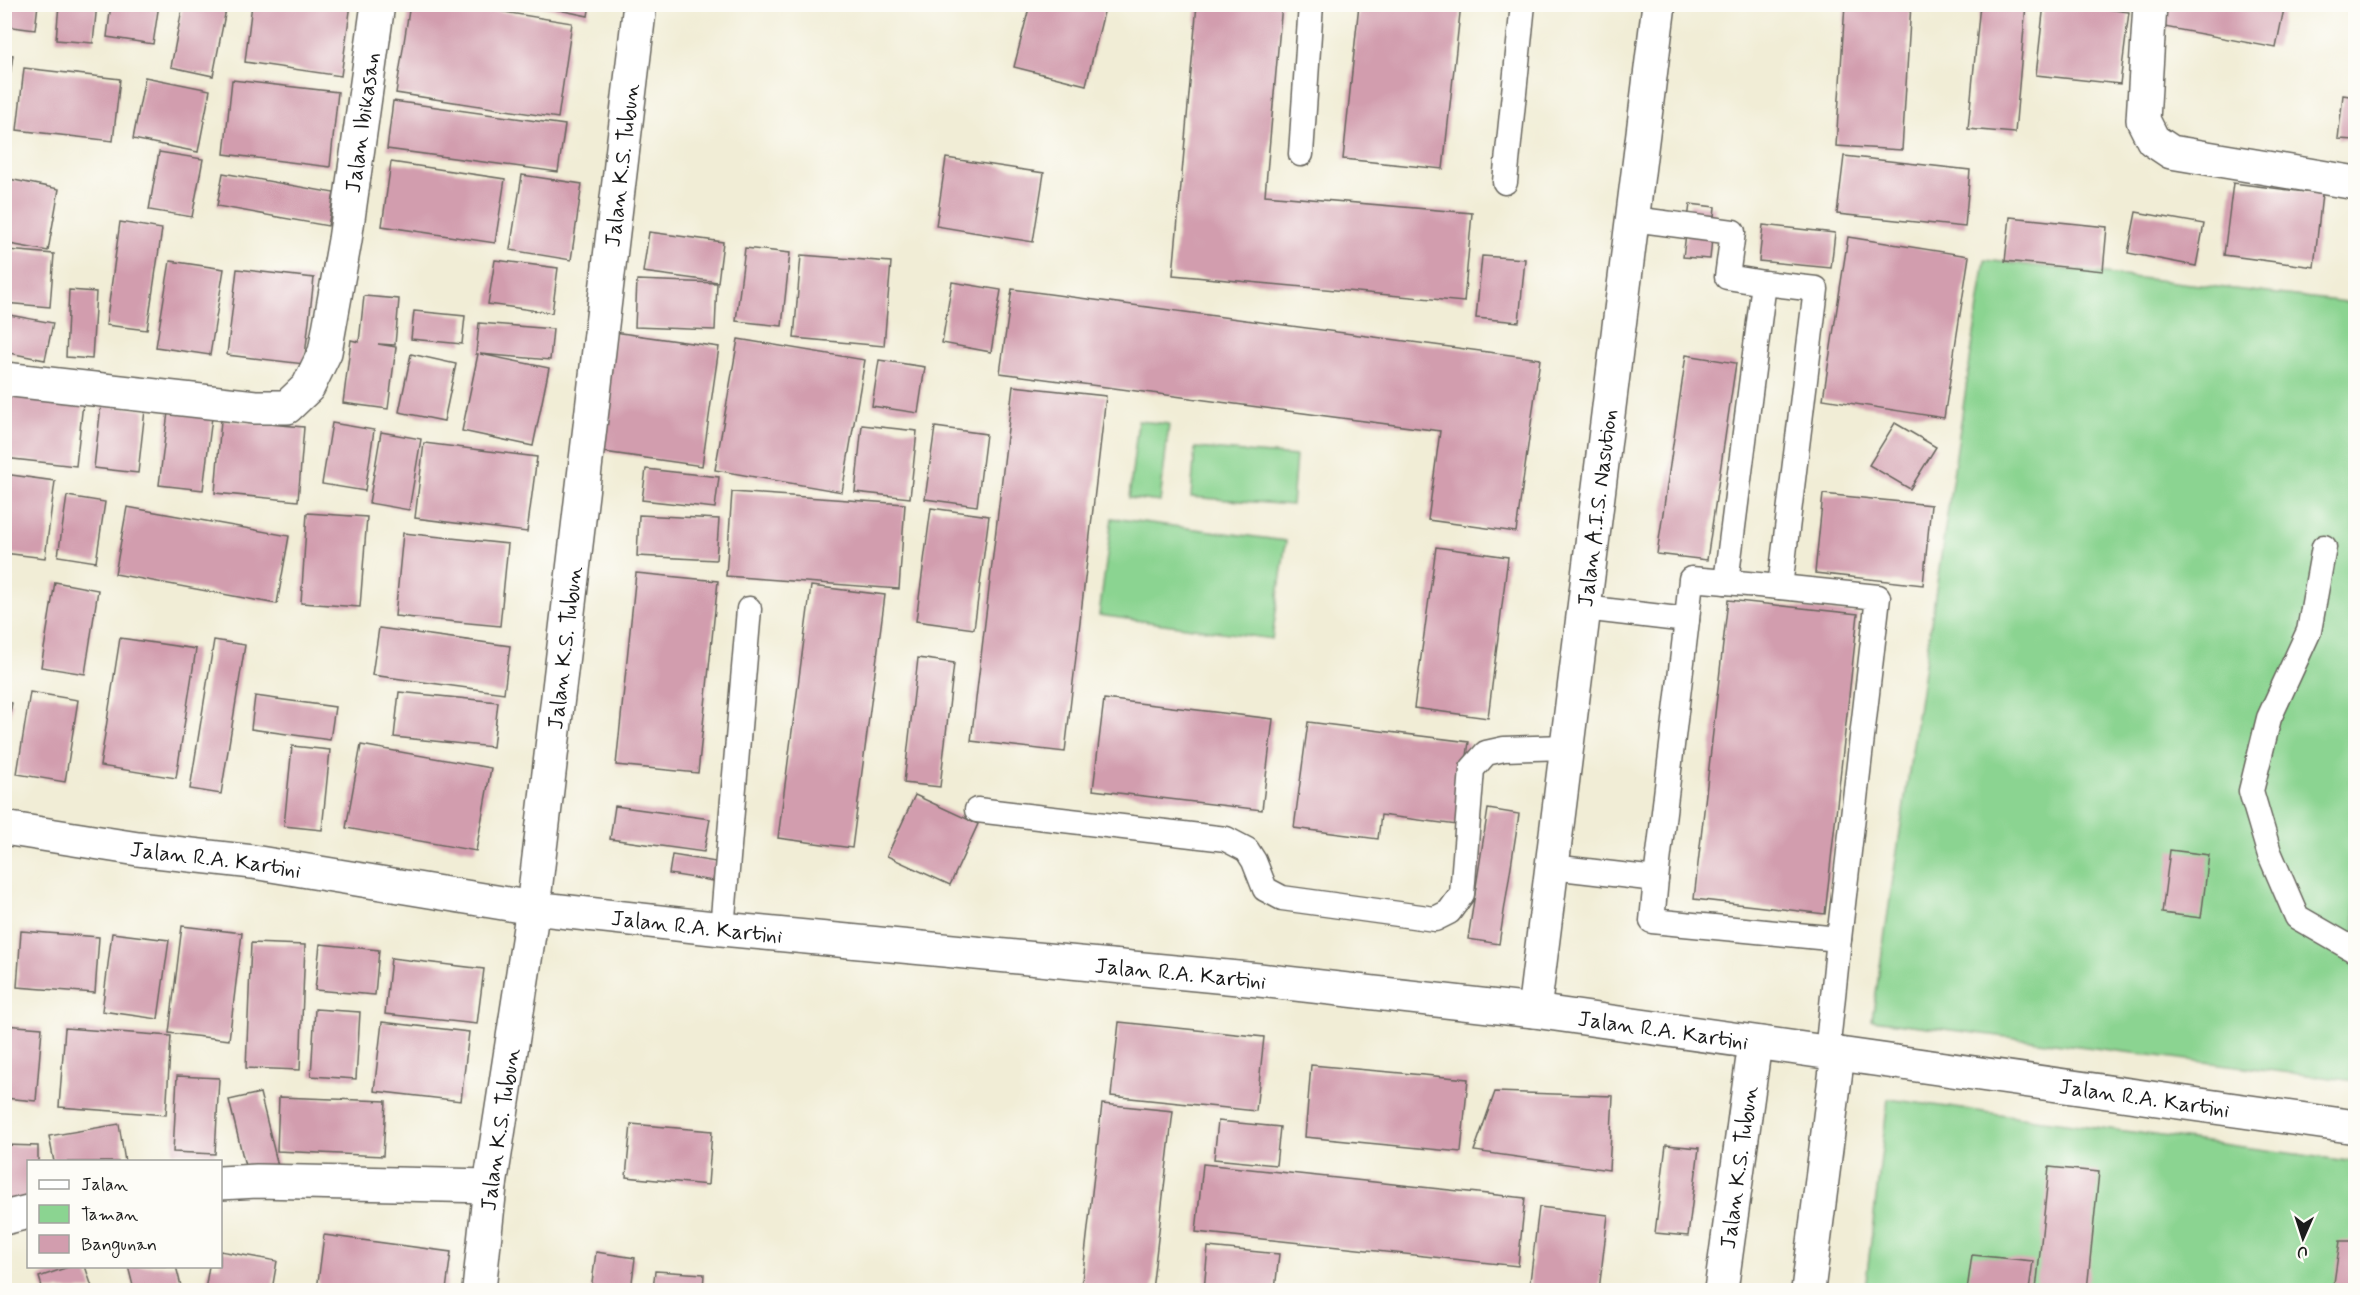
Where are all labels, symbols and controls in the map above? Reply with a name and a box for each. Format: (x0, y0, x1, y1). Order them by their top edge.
street label: Jalan Ibikasan (340, 51, 387, 195)
street label: Jalan K.S. Tubun (599, 82, 646, 249)
street label: Jalan A.I.S. Nasution (1572, 408, 1625, 609)
street label: Jalan K.S. Tubun (542, 565, 589, 731)
street label: Jalan R.A. Kartini (128, 836, 303, 886)
street label: Jalan R.A. Kartini (610, 905, 784, 951)
street label: Jalan R.A. Kartini (1094, 952, 1268, 997)
street label: Jalan R.A. Kartini (1576, 1005, 1750, 1057)
street label: Jalan K.S. Tubun (475, 1046, 527, 1212)
street label: Jalan R.A. Kartini (2057, 1073, 2231, 1125)
street label: Jalan K.S. Tubun (1715, 1084, 1765, 1251)
legend (27, 1160, 222, 1268)
text: Jalan (81, 1173, 128, 1197)
text: Taman (81, 1203, 138, 1227)
north arrow (2273, 1208, 2333, 1268)
text: Bangunan (81, 1233, 157, 1258)
text: U (2297, 1241, 2308, 1262)

